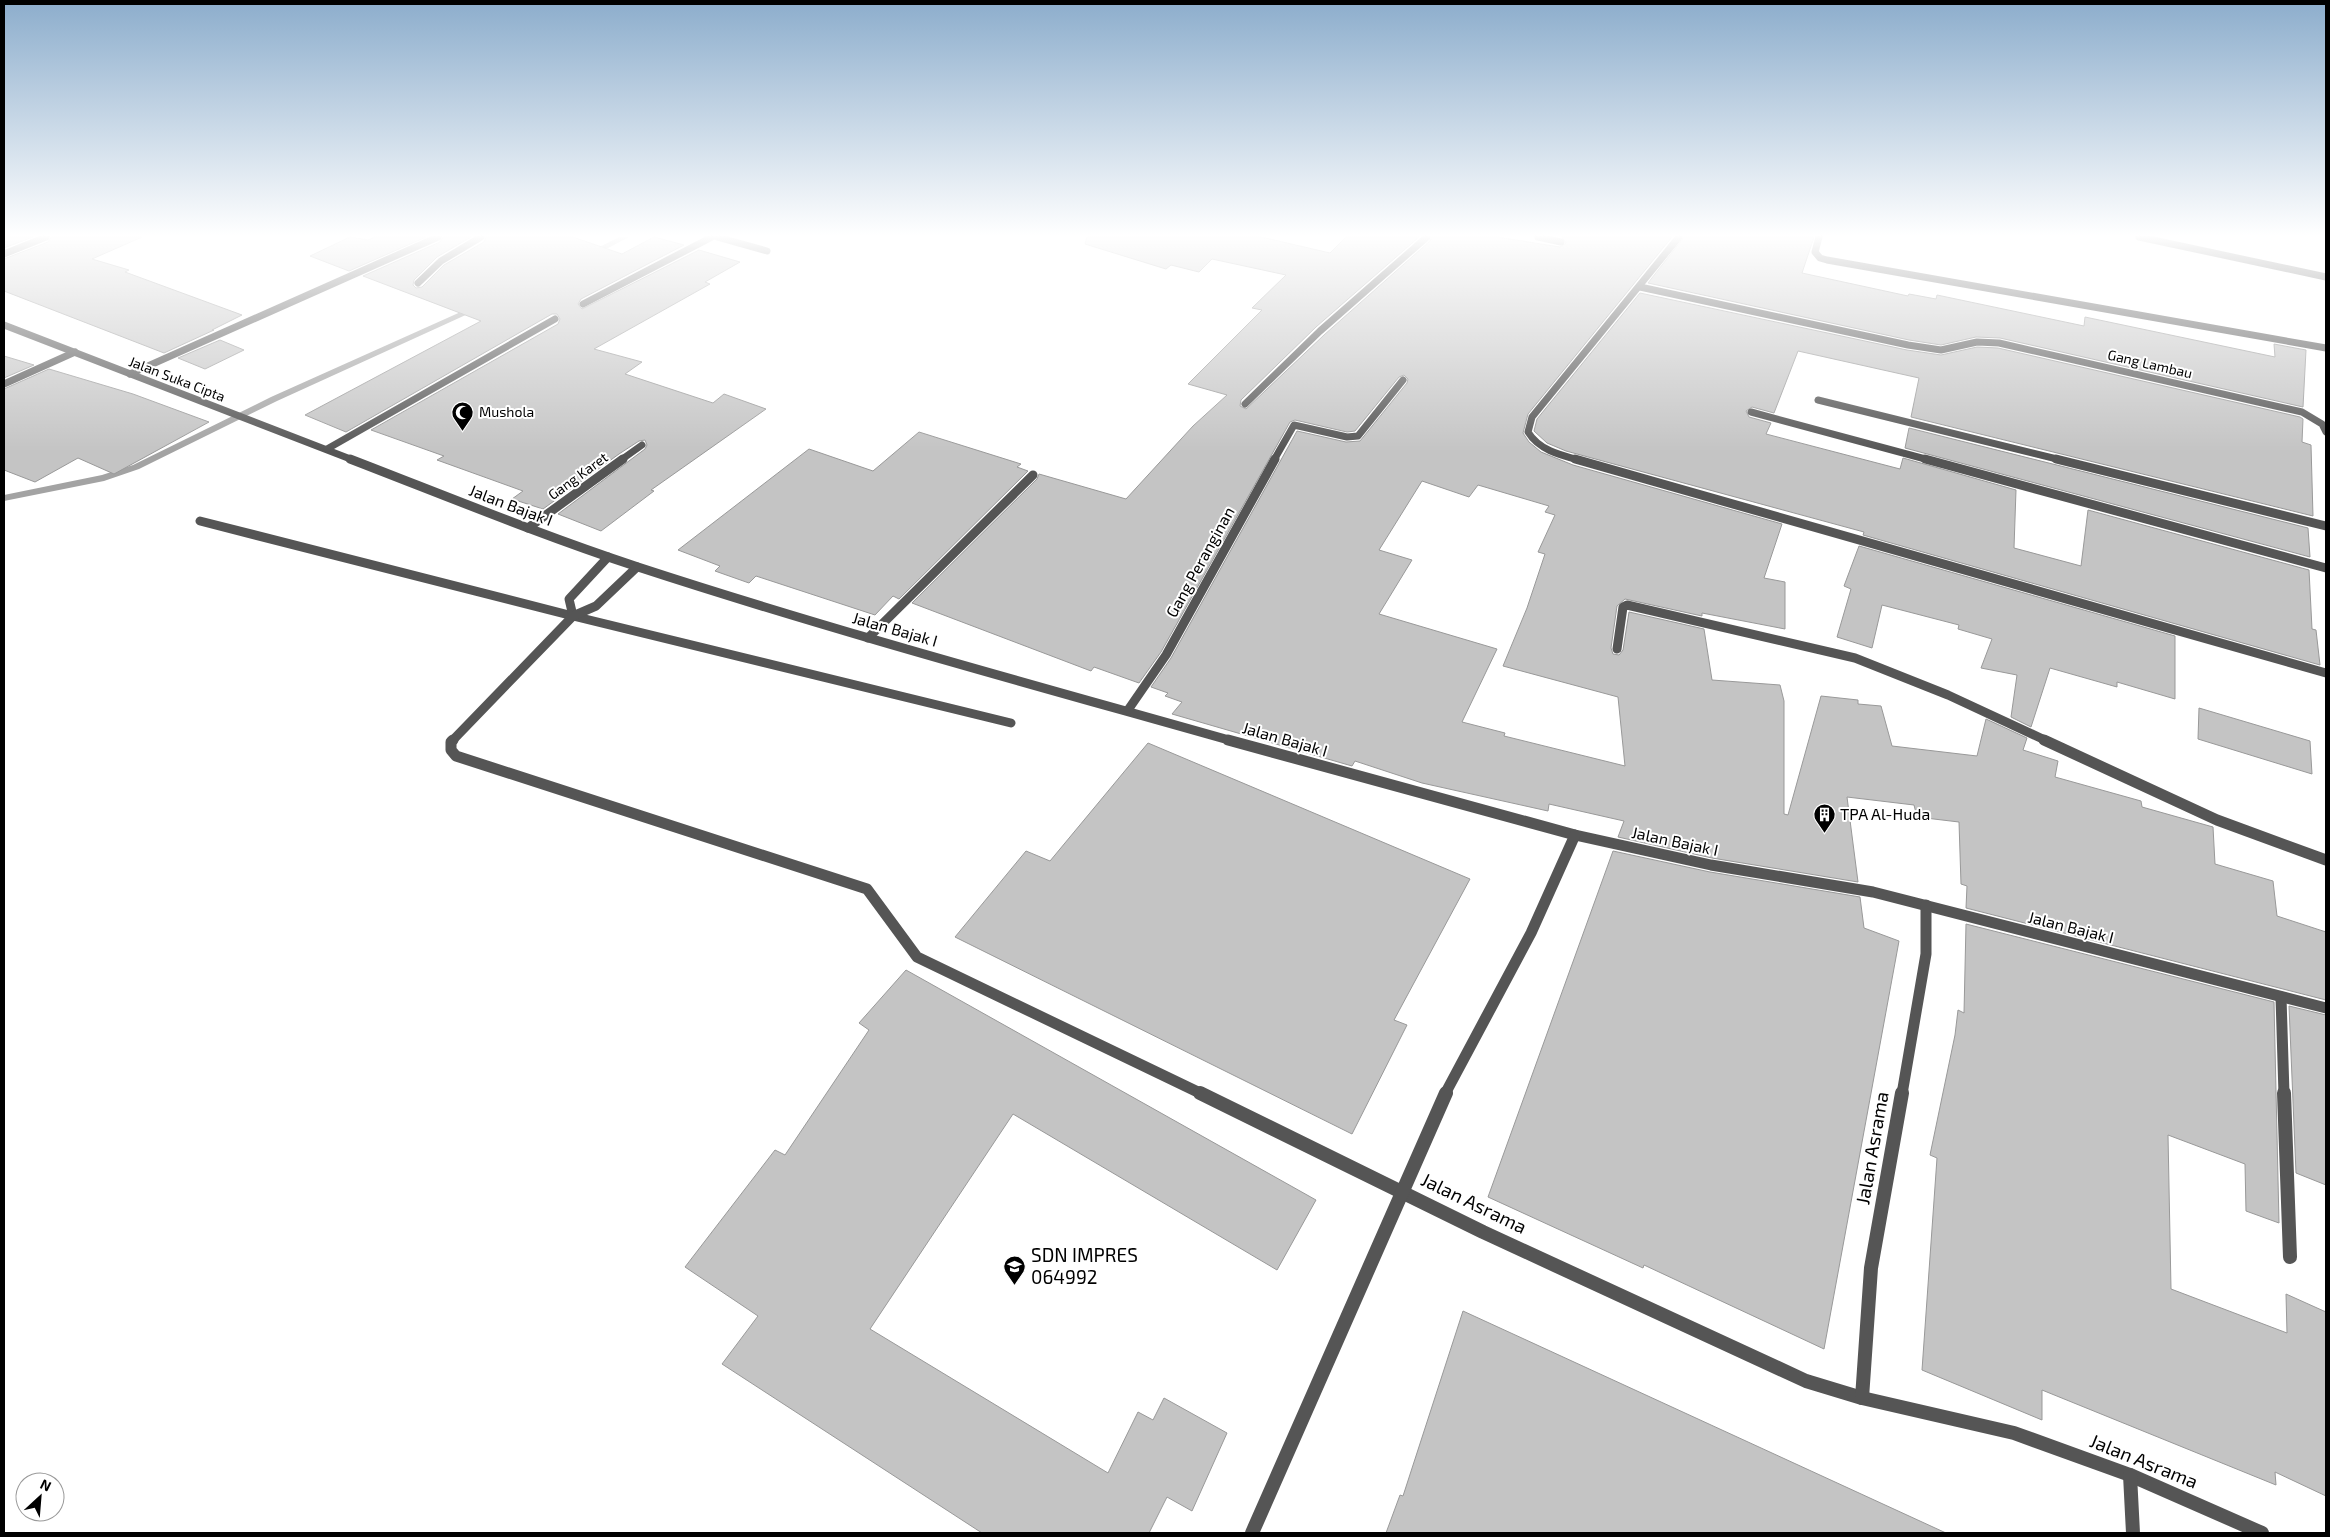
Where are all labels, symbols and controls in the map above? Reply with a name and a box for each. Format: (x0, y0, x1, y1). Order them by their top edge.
street label: Gang Lambau (2106, 346, 2194, 382)
street label: Jalan Suka Cipta (127, 352, 228, 405)
mosque icon: Mushola (451, 400, 475, 431)
place label: Mushola (479, 403, 534, 420)
street label: Gang Karet (544, 448, 611, 503)
street label: Jalan Bajak I (466, 480, 556, 530)
street label: Gang Peranginan (1161, 503, 1238, 620)
street label: Jalan Bajak I (850, 607, 940, 651)
street label: Jalan Bajak I (1240, 717, 1330, 761)
building icon: TPA Al-Huda (1812, 802, 1836, 833)
place label: TPA Al-Huda (1840, 804, 1930, 823)
street label: Jalan Bajak I (1630, 822, 1720, 860)
street label: Jalan Bajak I (2026, 907, 2116, 947)
street label: Jalan Asrama (1850, 1090, 1893, 1206)
street label: Jalan Asrama (1418, 1167, 1531, 1238)
place label: SDN IMPRES 064992 (1031, 1243, 1138, 1288)
school or university icon: SDN IMPRES 064992 (1003, 1254, 1027, 1285)
street label: Jalan Asrama (2087, 1428, 2202, 1493)
north arrow (15, 1472, 65, 1522)
text: N (38, 1475, 54, 1495)

